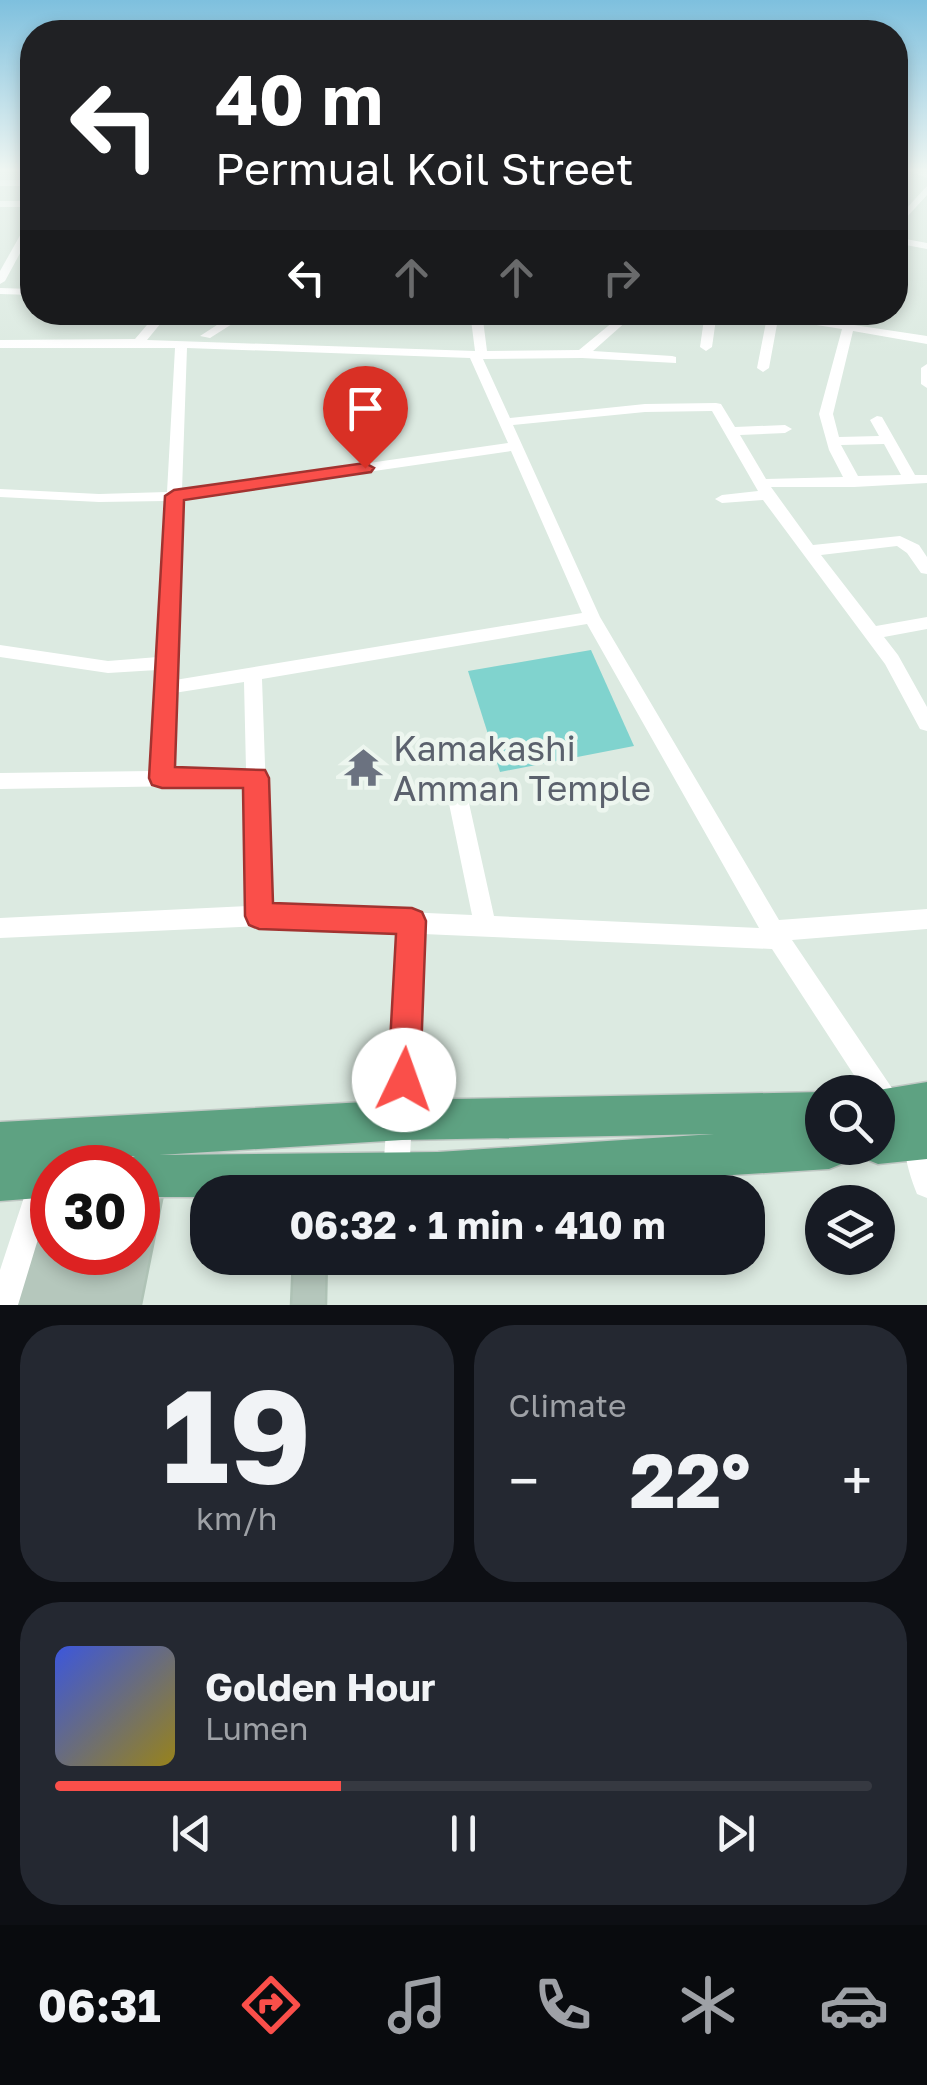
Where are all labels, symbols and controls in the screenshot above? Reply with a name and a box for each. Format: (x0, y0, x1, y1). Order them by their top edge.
text: 40 m (215, 56, 383, 140)
icon: left (50, 60, 180, 190)
text: Permual Koil Street (215, 141, 634, 195)
icon: left (279, 250, 334, 305)
icon: ahead (384, 250, 439, 305)
icon: ahead (489, 250, 544, 305)
icon: right (594, 250, 649, 305)
pin (323, 366, 408, 469)
icon: arrive (338, 381, 393, 436)
place label: Kamakashi Amman Temple (393, 727, 651, 809)
temple icon: Kamakashi Amman Temple (342, 747, 384, 789)
position arrow (352, 1028, 456, 1132)
map controls (805, 1075, 895, 1275)
button: search (805, 1075, 895, 1165)
speed limit sign: 30 (30, 1145, 160, 1275)
button: layers (805, 1185, 895, 1275)
text: 06:32 · 1 min · 410 m (289, 1202, 666, 1247)
text: 19 (162, 1356, 312, 1512)
text: Climate (509, 1386, 627, 1424)
text: 22° (630, 1434, 751, 1525)
text: − (509, 1447, 539, 1513)
text: + (842, 1447, 872, 1513)
text: km/h (196, 1499, 277, 1537)
text: Golden Hour (205, 1664, 436, 1709)
text: Lumen (205, 1709, 309, 1747)
icon: previous (164, 1806, 219, 1861)
icon: pause (436, 1806, 491, 1861)
icon: next (708, 1806, 763, 1861)
icon: directions (236, 1970, 306, 2040)
icon: music (382, 1970, 452, 2040)
icon: phone (528, 1970, 598, 2040)
icon: climate (673, 1970, 743, 2040)
icon: car (819, 1970, 889, 2040)
text: 06:31 (38, 1978, 161, 2032)

